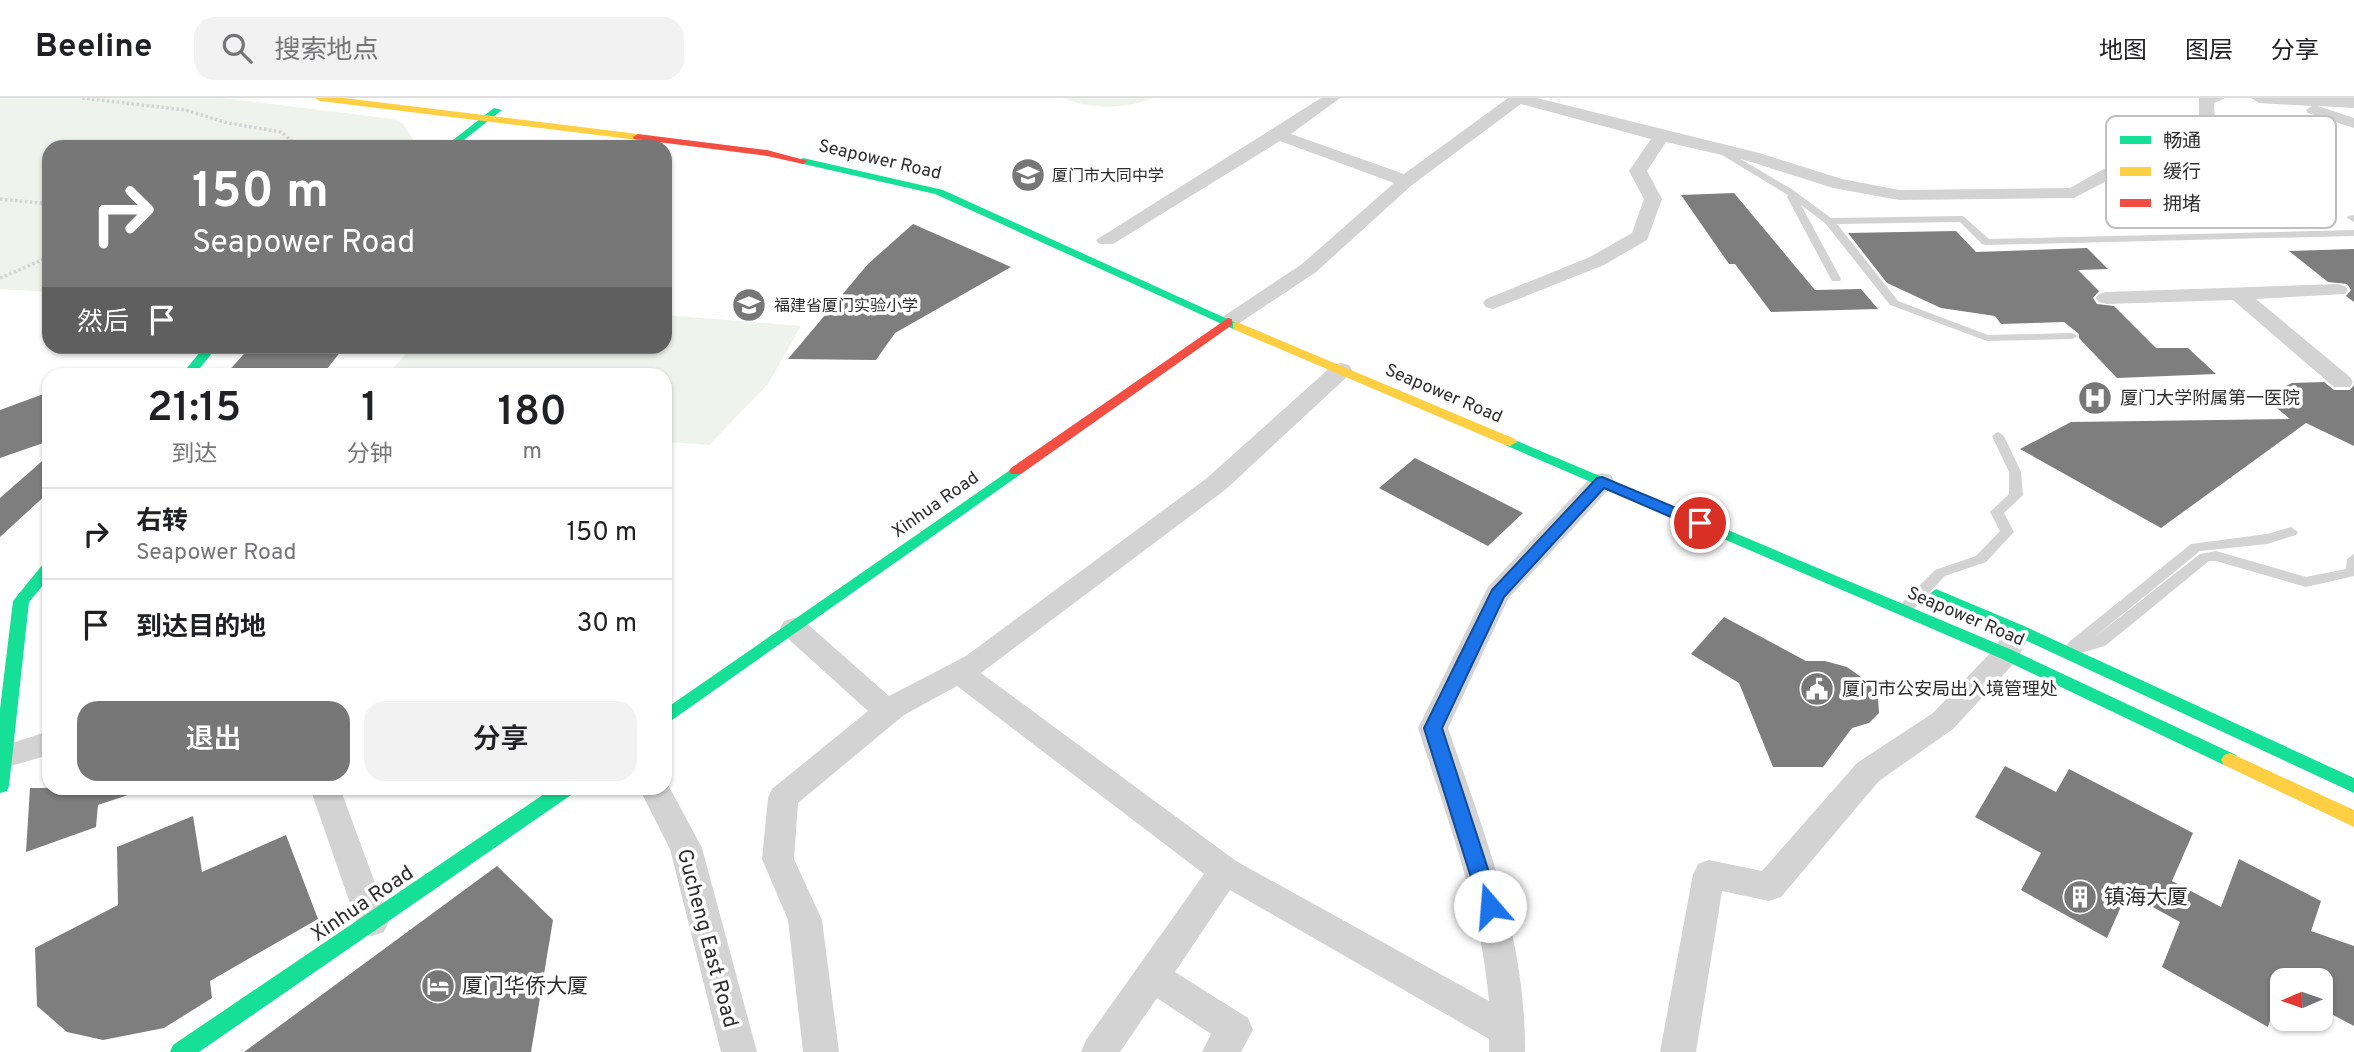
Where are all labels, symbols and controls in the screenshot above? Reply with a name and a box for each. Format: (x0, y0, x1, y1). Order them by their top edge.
search box (194, 17, 684, 80)
text: Beeline (35, 27, 152, 69)
icon: search (218, 29, 256, 67)
text: 搜索地点 (274, 35, 378, 68)
text: 地图 (2099, 37, 2147, 67)
text: 图层 (2185, 37, 2233, 67)
text: 分享 (2271, 37, 2319, 67)
legend (2106, 116, 2336, 228)
text: 畅通 (2163, 130, 2201, 154)
street label: Seapower Road (816, 135, 943, 186)
school or university icon: 厦门市大同中学 (1009, 156, 1047, 194)
text: 缓行 (2163, 161, 2201, 185)
text: 150 m (192, 163, 329, 225)
place label: 厦门市大同中学 (1052, 167, 1164, 187)
icon: right (77, 168, 168, 259)
text: 拥堵 (2163, 193, 2201, 217)
text: Seapower Road (192, 224, 415, 264)
school or university icon: 福建省厦门实验小学 (730, 286, 768, 324)
place label: 福建省厦门实验小学 (774, 297, 918, 317)
icon: arrive (143, 301, 181, 339)
text: 然后 (77, 307, 129, 340)
street label: Seapower Road (1381, 359, 1506, 429)
hospital icon: 厦门大学附属第一医院 (2076, 379, 2114, 417)
text: 21:15 (147, 383, 241, 436)
text: 1 (361, 383, 378, 436)
text: 180 (497, 387, 567, 440)
place label: 厦门大学附属第一医院 (2120, 388, 2300, 411)
text: m (522, 438, 542, 467)
text: 到达 (171, 441, 217, 470)
text: 分钟 (346, 441, 392, 470)
street label: Xinhua Road (888, 467, 984, 544)
pin (1670, 493, 1730, 553)
icon: arrive (1681, 504, 1719, 542)
text: 右转 (136, 506, 188, 539)
icon: right (77, 515, 115, 553)
text: 150 m (566, 517, 637, 550)
text: Seapower Road (136, 539, 296, 568)
street label: Seapower Road (1903, 582, 2028, 652)
icon: arrive (77, 606, 115, 644)
text: 30 m (577, 608, 637, 641)
text: 到达目的地 (136, 612, 266, 645)
public building icon: 厦门市公安局出入境管理处 (1798, 670, 1836, 708)
place label: 厦门市公安局出入境管理处 (1842, 679, 2058, 702)
button: 退出 (77, 701, 350, 781)
button: 分享 (364, 701, 637, 781)
street label: Gucheng East Road (670, 846, 743, 1031)
street label: Xinhua Road (306, 860, 419, 948)
position arrow (1453, 869, 1527, 943)
building icon: 镇海大厦 (2061, 878, 2099, 916)
place label: 镇海大厦 (2104, 885, 2188, 912)
hotel icon: 厦门华侨大厦 (419, 967, 457, 1005)
north arrow (2270, 968, 2333, 1031)
map controls (2270, 968, 2333, 1031)
place label: 厦门华侨大厦 (462, 974, 588, 1001)

